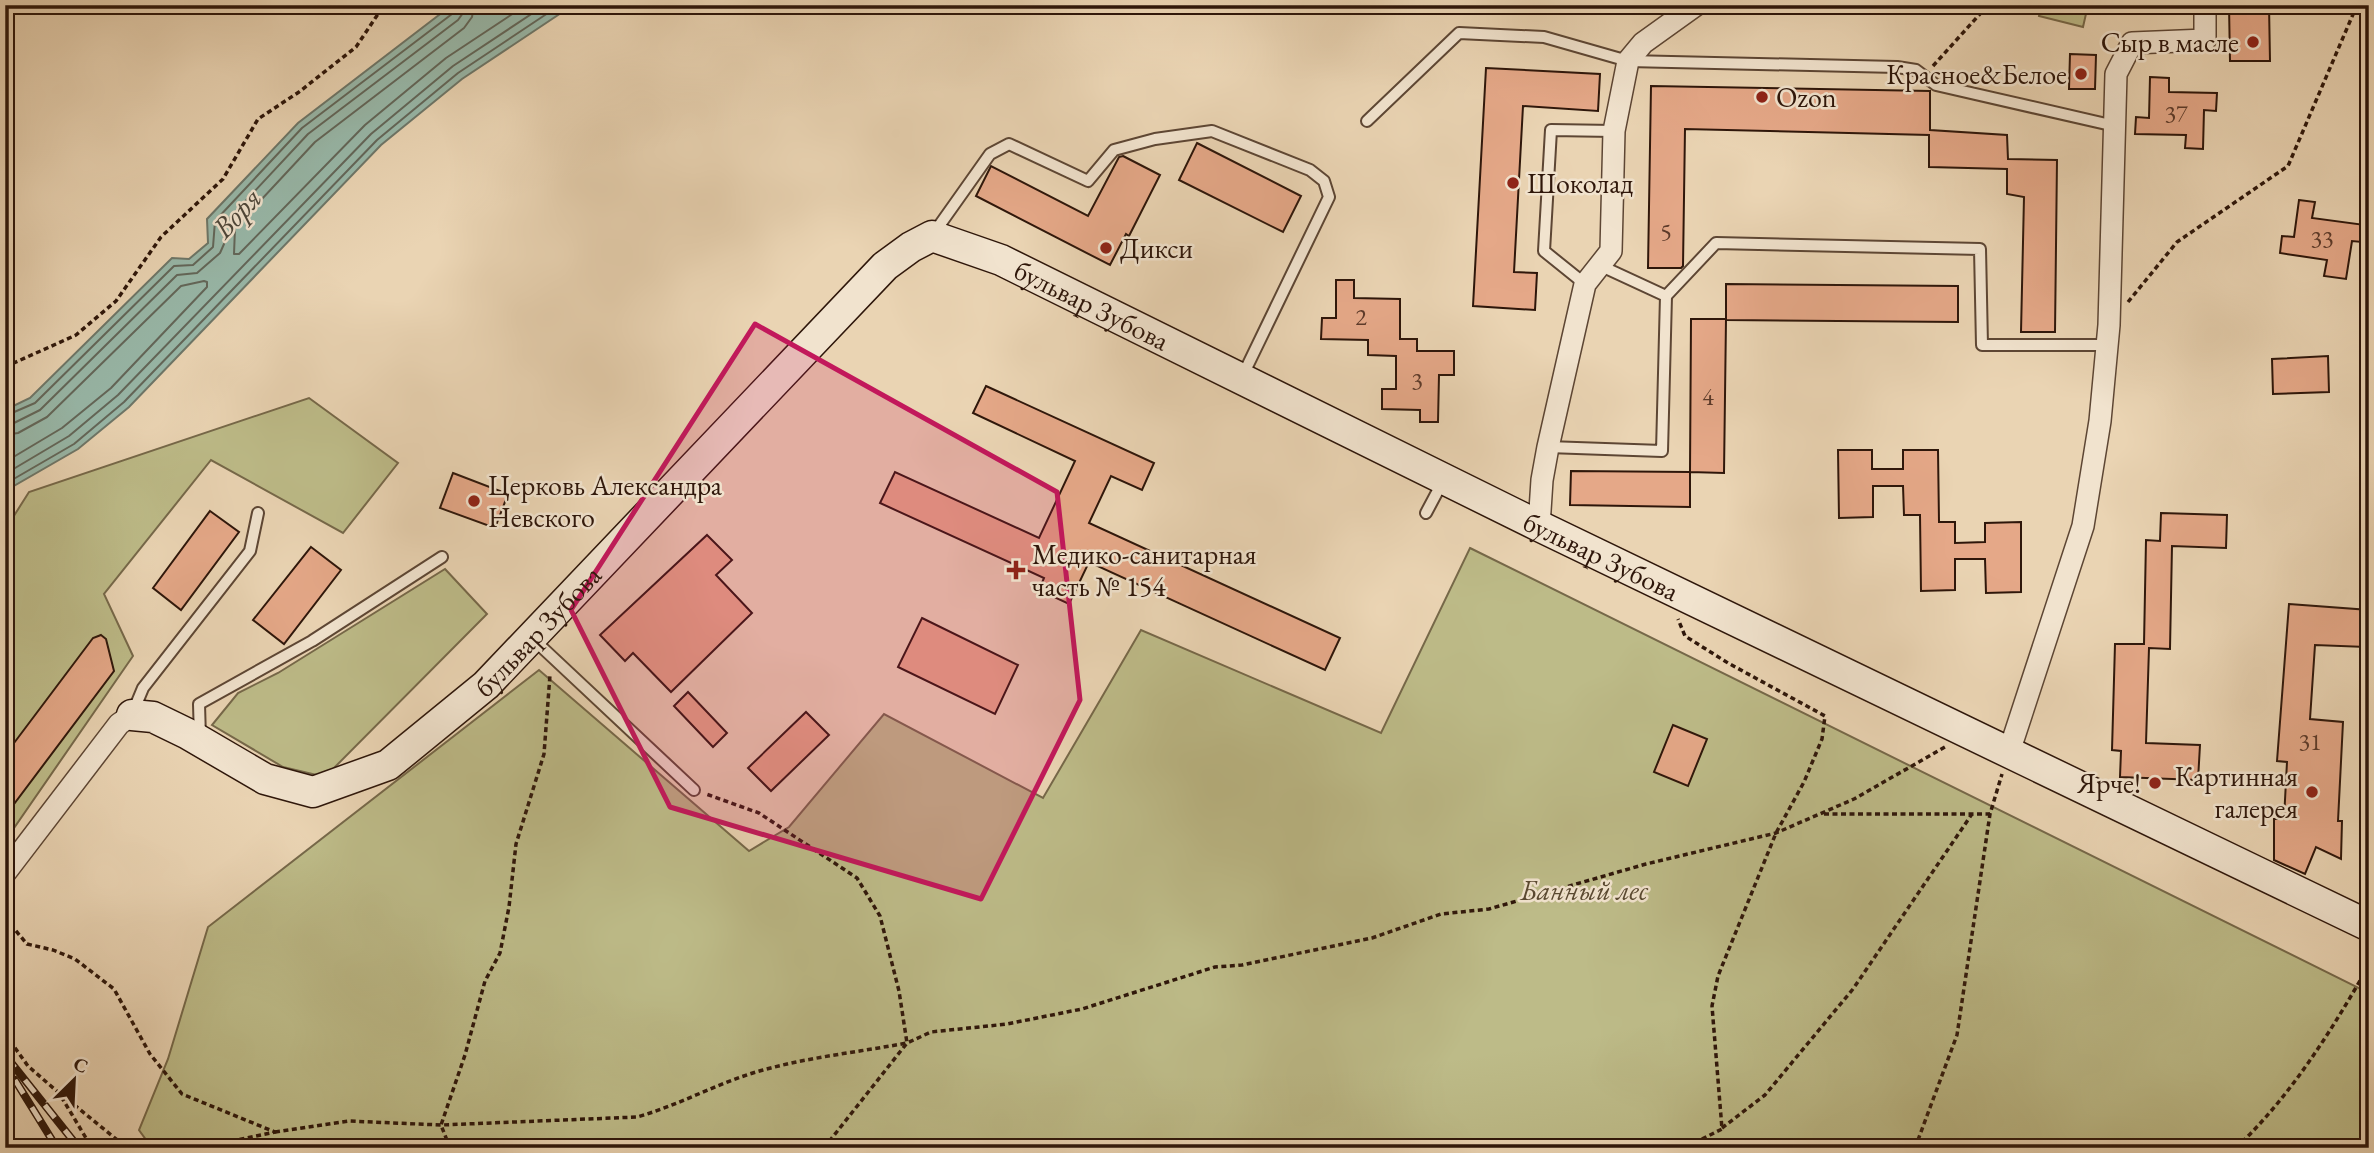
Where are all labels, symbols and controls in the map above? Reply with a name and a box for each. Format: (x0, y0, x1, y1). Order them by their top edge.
place label: Сыр в масле (2101, 24, 2239, 60)
marker: Сыр в масле (2245, 34, 2261, 50)
place label: Красное&Белое (1886, 56, 2067, 92)
marker: Красное&Белое (2073, 66, 2089, 82)
place label: Ozon (1776, 79, 1837, 115)
marker: Ozon (1754, 89, 1770, 105)
house number: 37 (2164, 98, 2188, 129)
place label: Шоколад (1527, 165, 1633, 201)
marker: Шоколад (1505, 175, 1521, 191)
water label: Воря (203, 179, 270, 247)
house number: 5 (1660, 216, 1672, 247)
house number: 33 (2310, 223, 2334, 254)
place label: Дикси (1120, 230, 1193, 266)
marker: Дикси (1098, 240, 1114, 256)
street label: бульвар Зубова (1008, 251, 1176, 359)
house number: 2 (1355, 301, 1367, 332)
house number: 3 (1411, 365, 1423, 396)
house number: 4 (1702, 381, 1714, 412)
place label: Церковь Александра Невского (488, 467, 723, 535)
marker: Церковь Александра Невского (466, 493, 482, 509)
street label: бульвар Зубова (1518, 503, 1686, 609)
place label: Медико-санитарная часть № 154 (1032, 536, 1256, 604)
street label: бульвар Зубова (467, 557, 609, 705)
marker: Медико-санитарная часть № 154 (1006, 560, 1026, 580)
house number: 31 (2298, 726, 2322, 757)
place label: Картинная галерея (2175, 758, 2298, 826)
place label: Ярче! (2076, 765, 2141, 801)
marker: Ярче! (2147, 775, 2163, 791)
marker: Картинная галерея (2304, 784, 2320, 800)
park label: Банный лес (1519, 872, 1649, 908)
north arrow (38, 1044, 108, 1114)
text: С (69, 1051, 92, 1079)

